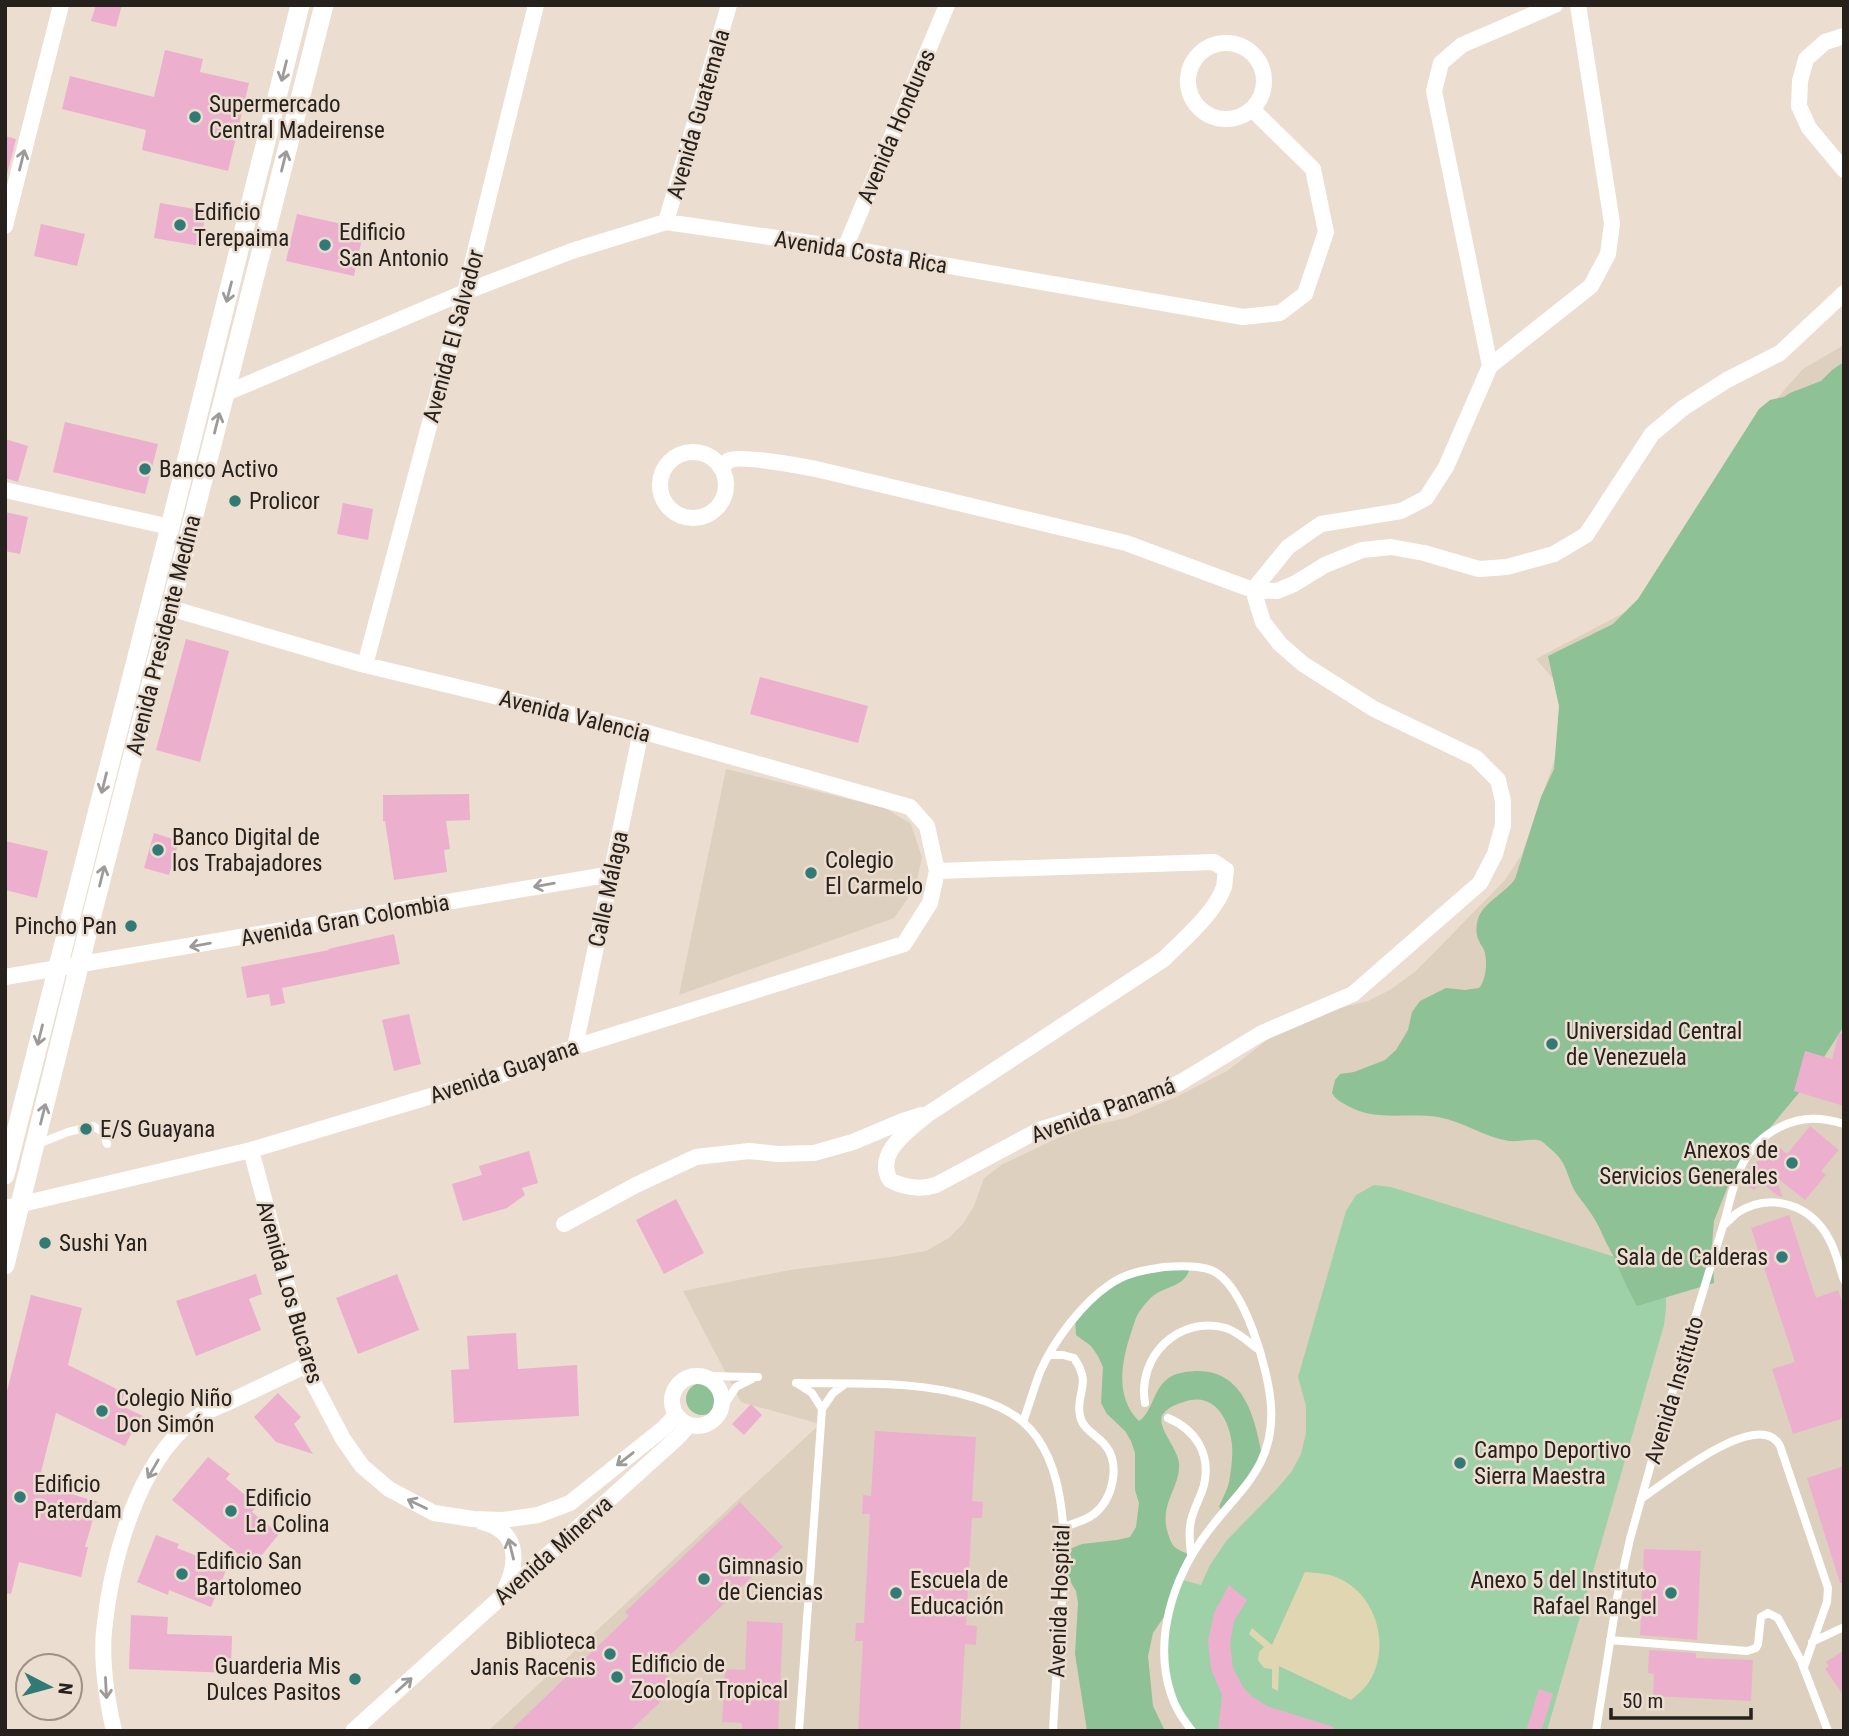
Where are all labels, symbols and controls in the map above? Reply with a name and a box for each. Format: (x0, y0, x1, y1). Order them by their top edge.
street label: Avenida Guatemala (661, 26, 736, 202)
street label: Avenida Honduras (852, 45, 941, 207)
one-way arrow (277, 60, 290, 82)
place label: Supermercado Central Madeirense (209, 91, 385, 144)
marker: Supermercado Central Madeirense (187, 109, 203, 125)
one-way arrow (16, 149, 29, 172)
one-way arrow (278, 150, 291, 173)
place label: Edificio Terepaima (194, 199, 289, 252)
marker: Edificio Terepaima (172, 217, 188, 233)
place label: Edificio San Antonio (339, 219, 449, 272)
street label: Avenida Costa Rica (773, 226, 949, 279)
marker: Edificio San Antonio (317, 237, 333, 253)
street label: Avenida El Salvador (417, 247, 490, 426)
one-way arrow (222, 280, 235, 303)
one-way arrow (211, 412, 224, 435)
place label: Banco Activo (159, 456, 278, 483)
marker: Banco Activo (137, 461, 153, 477)
place label: Prolicor (249, 488, 320, 515)
marker: Prolicor (227, 493, 243, 509)
street label: Avenida Presidente Medina (121, 512, 206, 758)
street label: Avenida Valencia (497, 685, 653, 748)
one-way arrow (97, 771, 110, 794)
place label: Banco Digital de los Trabajadores (172, 824, 322, 877)
street label: Calle Málaga (583, 829, 634, 949)
marker: Banco Digital de los Trabajadores (150, 842, 166, 858)
place label: Colegio El Carmelo (825, 847, 923, 900)
one-way arrow (96, 865, 109, 888)
marker: Colegio El Carmelo (803, 865, 819, 881)
one-way arrow (533, 879, 556, 893)
street label: Avenida Gran Colombia (239, 889, 451, 952)
place label: Pincho Pan (14, 913, 117, 940)
marker: Pincho Pan (123, 918, 139, 934)
one-way arrow (189, 939, 211, 952)
place label: Universidad Central de Venezuela (1566, 1018, 1742, 1071)
one-way arrow (33, 1023, 46, 1045)
street label: Avenida Guayana (426, 1033, 582, 1110)
marker: Universidad Central de Venezuela (1544, 1036, 1560, 1052)
street label: Avenida Panamá (1027, 1072, 1179, 1149)
one-way arrow (37, 1103, 50, 1125)
place label: E/S Guayana (100, 1116, 215, 1143)
marker: E/S Guayana (78, 1121, 94, 1137)
place label: Anexos de Servicios Generales (1599, 1137, 1778, 1190)
marker: Anexos de Servicios Generales (1784, 1155, 1800, 1171)
street label: Avenida Los Bucares (251, 1198, 329, 1387)
place label: Sushi Yan (59, 1230, 148, 1257)
marker: Sushi Yan (37, 1235, 53, 1251)
place label: Sala de Calderas (1616, 1244, 1768, 1271)
marker: Sala de Calderas (1774, 1249, 1790, 1265)
street label: Avenida Instituto (1639, 1313, 1710, 1467)
place label: Colegio Niño Don Simón (116, 1385, 232, 1438)
marker: Colegio Niño Don Simón (94, 1403, 110, 1419)
place label: Campo Deportivo Sierra Maestra (1474, 1437, 1631, 1490)
one-way arrow (616, 1452, 634, 1467)
marker: Campo Deportivo Sierra Maestra (1452, 1455, 1468, 1471)
one-way arrow (146, 1458, 160, 1478)
place label: Edificio Paterdam (34, 1471, 122, 1524)
place label: Edificio La Colina (245, 1485, 330, 1538)
marker: Edificio Paterdam (12, 1489, 28, 1505)
street label: Avenida Minerva (489, 1490, 618, 1611)
one-way arrow (407, 1497, 428, 1511)
marker: Edificio La Colina (223, 1503, 239, 1519)
street label: Avenida Hospital (1043, 1524, 1076, 1678)
one-way arrow (504, 1538, 517, 1560)
place label: Edificio San Bartolomeo (196, 1548, 302, 1601)
place label: Gimnasio de Ciencias (718, 1553, 823, 1606)
marker: Edificio San Bartolomeo (174, 1566, 190, 1582)
place label: Escuela de Educación (910, 1567, 1008, 1620)
place label: Anexo 5 del Instituto Rafael Rangel (1470, 1567, 1657, 1620)
marker: Gimnasio de Ciencias (696, 1571, 712, 1587)
marker: Escuela de Educación (888, 1585, 904, 1601)
marker: Anexo 5 del Instituto Rafael Rangel (1663, 1585, 1679, 1601)
place label: Biblioteca Janis Racenis (470, 1628, 596, 1681)
marker: Biblioteca Janis Racenis (602, 1646, 618, 1662)
place label: Edificio de Zoología Tropical (631, 1651, 788, 1704)
north arrow (14, 1652, 84, 1722)
place label: Guarderia Mis Dulces Pasitos (206, 1653, 341, 1706)
marker: Edificio de Zoología Tropical (609, 1669, 625, 1685)
marker: Guarderia Mis Dulces Pasitos (347, 1671, 363, 1687)
one-way arrow (100, 1676, 113, 1699)
scale bar (1611, 1676, 1751, 1720)
one-way arrow (395, 1677, 413, 1693)
text: N (53, 1682, 77, 1696)
text: 50 m (1622, 1689, 1663, 1713)

